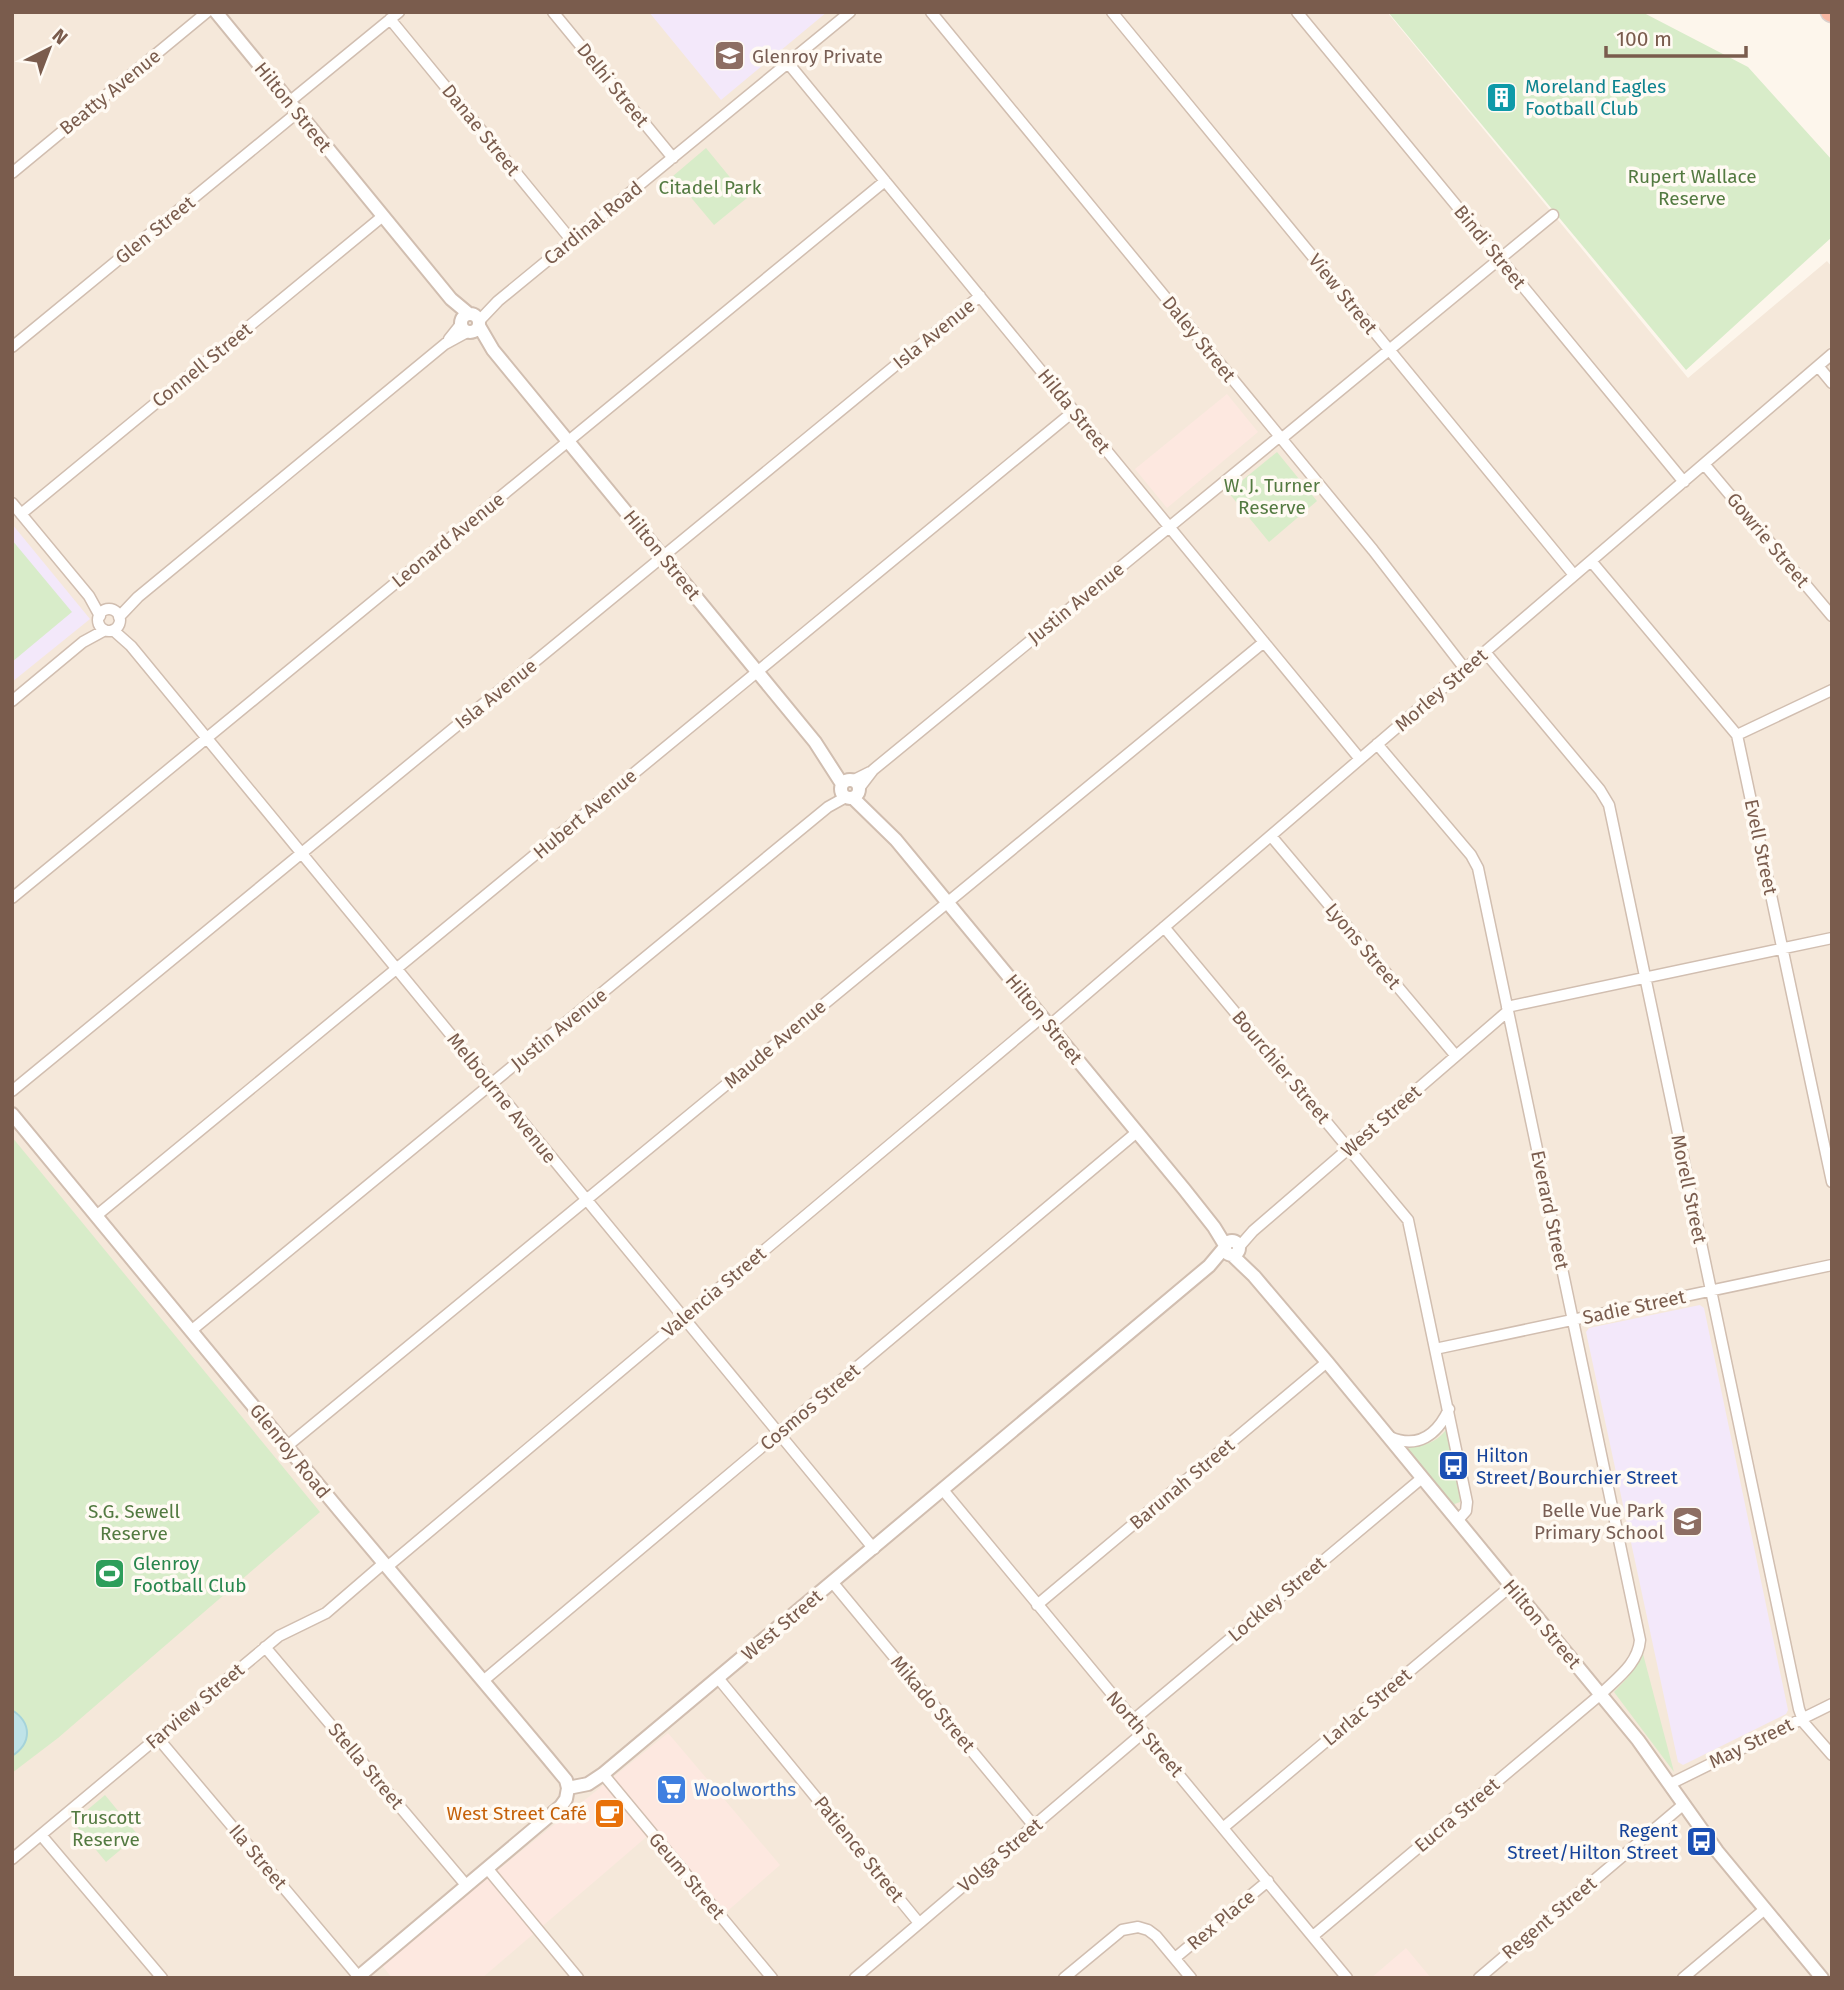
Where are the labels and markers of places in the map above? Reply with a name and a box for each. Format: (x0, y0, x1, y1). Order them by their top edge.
school or university icon: Glenroy Private (712, 39, 746, 73)
place label: Glenroy Private (752, 45, 883, 68)
place label: Moreland Eagles Football Club (1525, 75, 1666, 120)
building icon: Moreland Eagles Football Club (1485, 80, 1519, 114)
place label: Hilton Street/Bourchier Street (1476, 1444, 1678, 1489)
bus stop icon: Hilton Street/Bourchier Street (1436, 1449, 1470, 1483)
place label: Belle Vue Park Primary School (1534, 1499, 1664, 1544)
school or university icon: Belle Vue Park Primary School (1670, 1504, 1704, 1538)
place label: Glenroy Football Club (133, 1552, 247, 1597)
sports icon: Glenroy Football Club (93, 1557, 127, 1591)
supermarket icon: Woolworths (654, 1772, 688, 1806)
place label: Woolworths (694, 1778, 796, 1801)
cafe icon: West Street Café (593, 1796, 627, 1830)
place label: West Street Café (446, 1802, 587, 1825)
place label: Regent Street/Hilton Street (1507, 1819, 1678, 1864)
bus stop icon: Regent Street/Hilton Street (1684, 1824, 1718, 1858)

